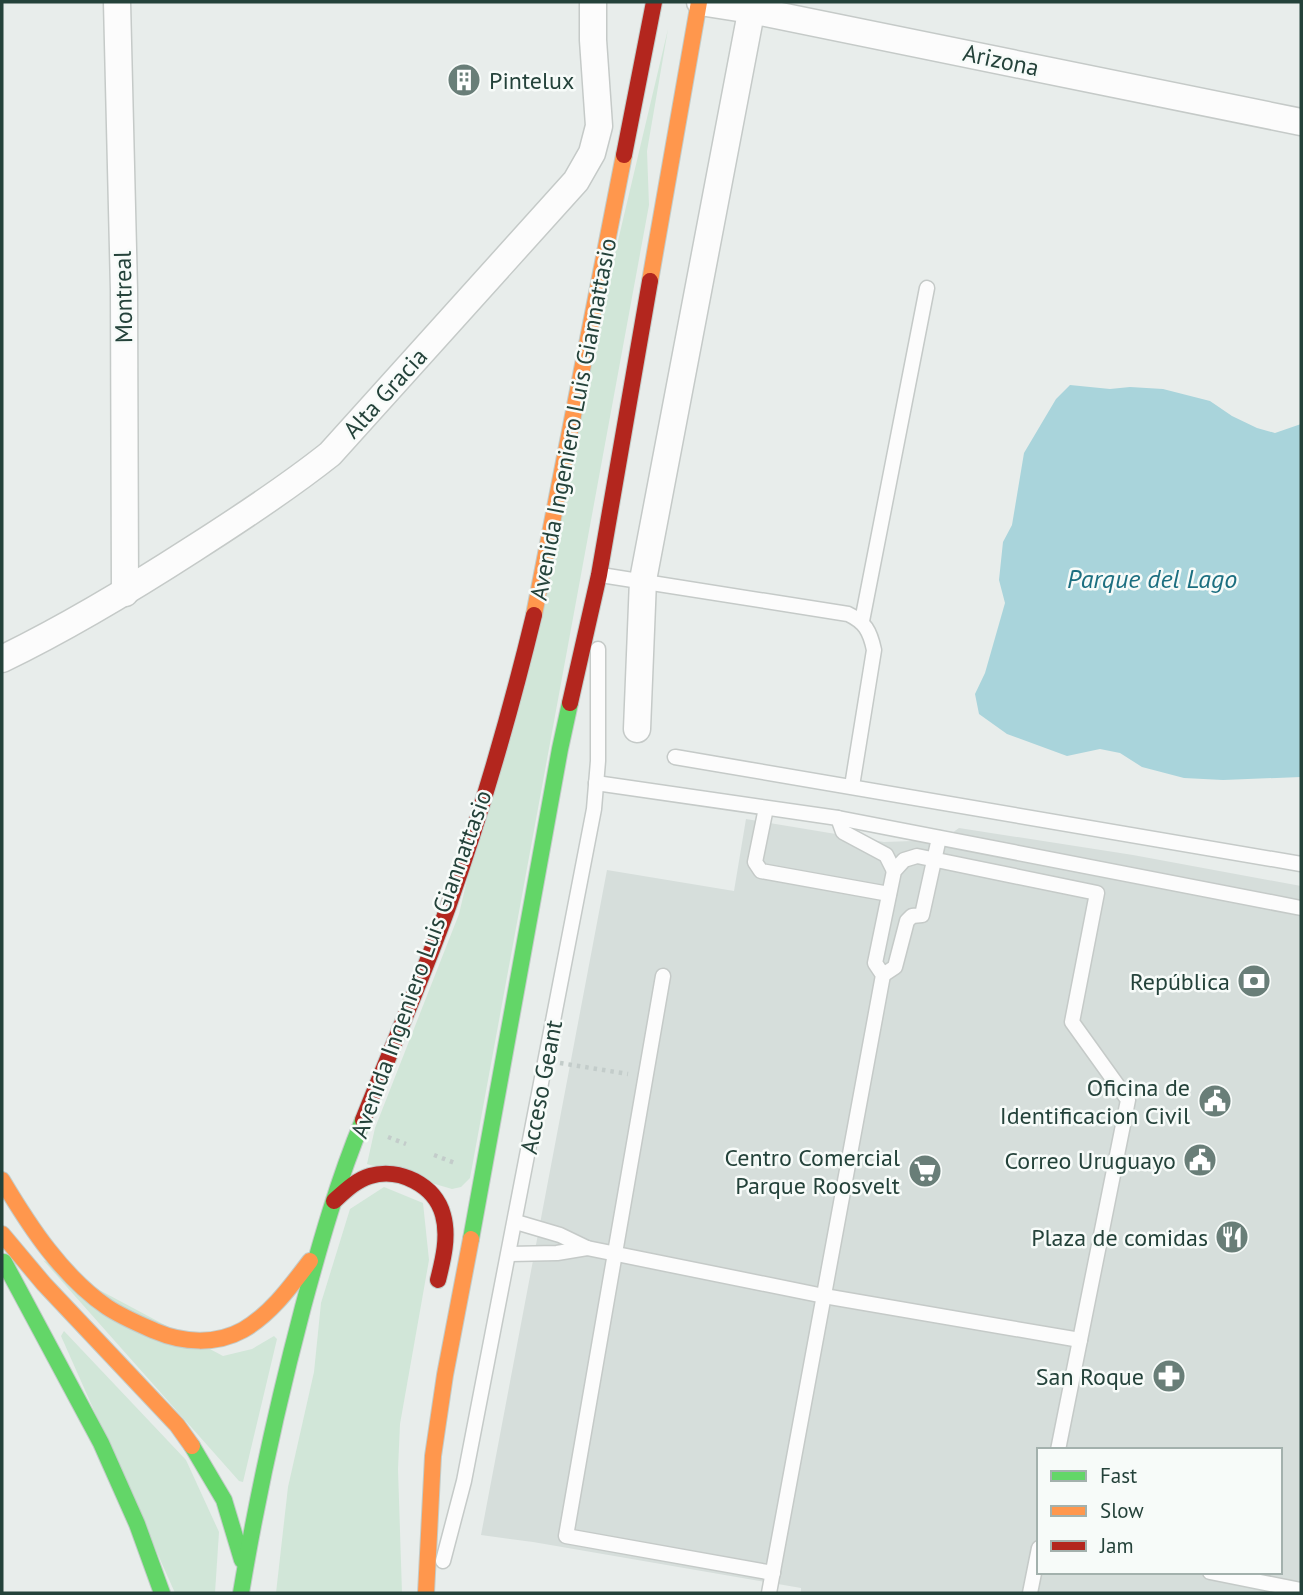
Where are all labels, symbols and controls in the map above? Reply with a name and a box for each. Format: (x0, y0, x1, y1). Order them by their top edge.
street label: Arizona (960, 37, 1042, 83)
building icon: Pintelux (445, 61, 483, 99)
place label: Pintelux (489, 65, 574, 96)
street label: Avenida Ingeniero Luis Giannattasio (523, 235, 623, 603)
street label: Montreal (107, 251, 139, 343)
street label: Alta Gracia (336, 341, 434, 445)
water label: Parque del Lago (1067, 562, 1237, 595)
street label: Avenida Ingeniero Luis Giannattasio (343, 786, 499, 1142)
bank icon: República (1235, 962, 1273, 1000)
place label: República (1130, 966, 1230, 997)
street label: Acceso Geant (513, 1017, 569, 1157)
place label: Oficina de Identificacion Civil (1000, 1072, 1190, 1131)
public building icon: Oficina de Identificacion Civil (1196, 1082, 1234, 1120)
public building icon: Correo Uruguayo (1181, 1141, 1219, 1179)
place label: Centro Comercial Parque Roosvelt (725, 1142, 900, 1201)
place label: Correo Uruguayo (1004, 1145, 1176, 1176)
supermarket icon: Centro Comercial Parque Roosvelt (906, 1152, 944, 1190)
restaurant icon: Plaza de comidas (1213, 1218, 1251, 1256)
place label: Plaza de comidas (1031, 1222, 1208, 1253)
pharmacy icon: San Roque (1150, 1357, 1188, 1395)
place label: San Roque (1036, 1361, 1144, 1392)
legend (1037, 1448, 1282, 1574)
text: Fast (1100, 1462, 1137, 1489)
text: Slow (1100, 1497, 1144, 1524)
text: Jam (1099, 1532, 1134, 1559)

